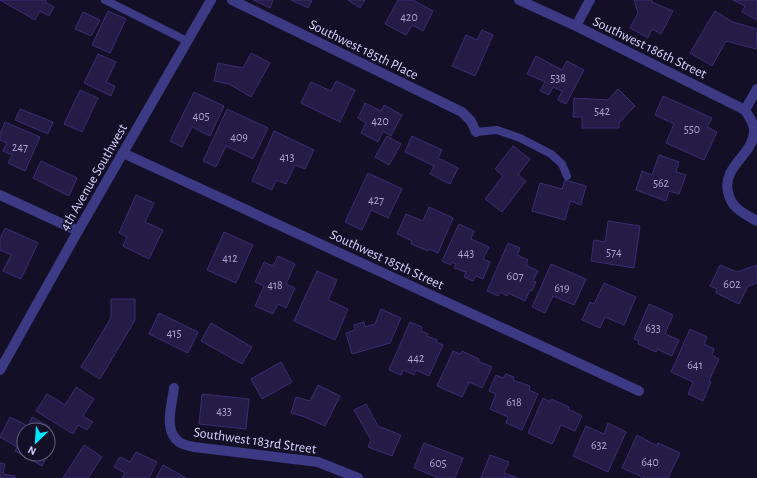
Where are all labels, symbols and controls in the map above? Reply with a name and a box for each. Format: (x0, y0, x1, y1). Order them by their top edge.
house number: 420 (400, 11, 418, 23)
street label: Southwest 186th Street (591, 14, 709, 82)
street label: Southwest 185th Place (307, 17, 421, 82)
house number: 538 (550, 72, 566, 84)
house number: 542 (594, 105, 611, 117)
house number: 405 (192, 110, 210, 122)
house number: 420 (371, 115, 389, 127)
street label: 4th Avenue Southwest (58, 121, 130, 233)
house number: 550 (684, 123, 700, 135)
house number: 409 (230, 131, 248, 143)
house number: 247 (12, 141, 28, 153)
house number: 413 (280, 151, 294, 163)
house number: 562 (653, 177, 670, 189)
house number: 427 (368, 194, 384, 206)
street label: Southwest 185th Street (328, 227, 446, 293)
house number: 574 (606, 246, 622, 258)
house number: 443 (458, 247, 474, 259)
house number: 412 (222, 252, 238, 264)
house number: 607 (507, 270, 523, 282)
house number: 602 (723, 278, 741, 290)
house number: 418 (267, 279, 283, 291)
house number: 619 (554, 282, 570, 294)
house number: 633 (645, 322, 661, 334)
house number: 415 (167, 327, 181, 339)
house number: 442 (407, 352, 425, 364)
house number: 641 (687, 359, 703, 371)
house number: 618 (506, 396, 522, 408)
house number: 433 (216, 405, 232, 417)
north arrow (16, 422, 56, 462)
street label: Southwest 183rd Street (193, 425, 318, 457)
house number: 632 (591, 439, 608, 451)
text: N (26, 444, 38, 457)
house number: 640 (641, 456, 659, 468)
house number: 605 (430, 457, 447, 469)

